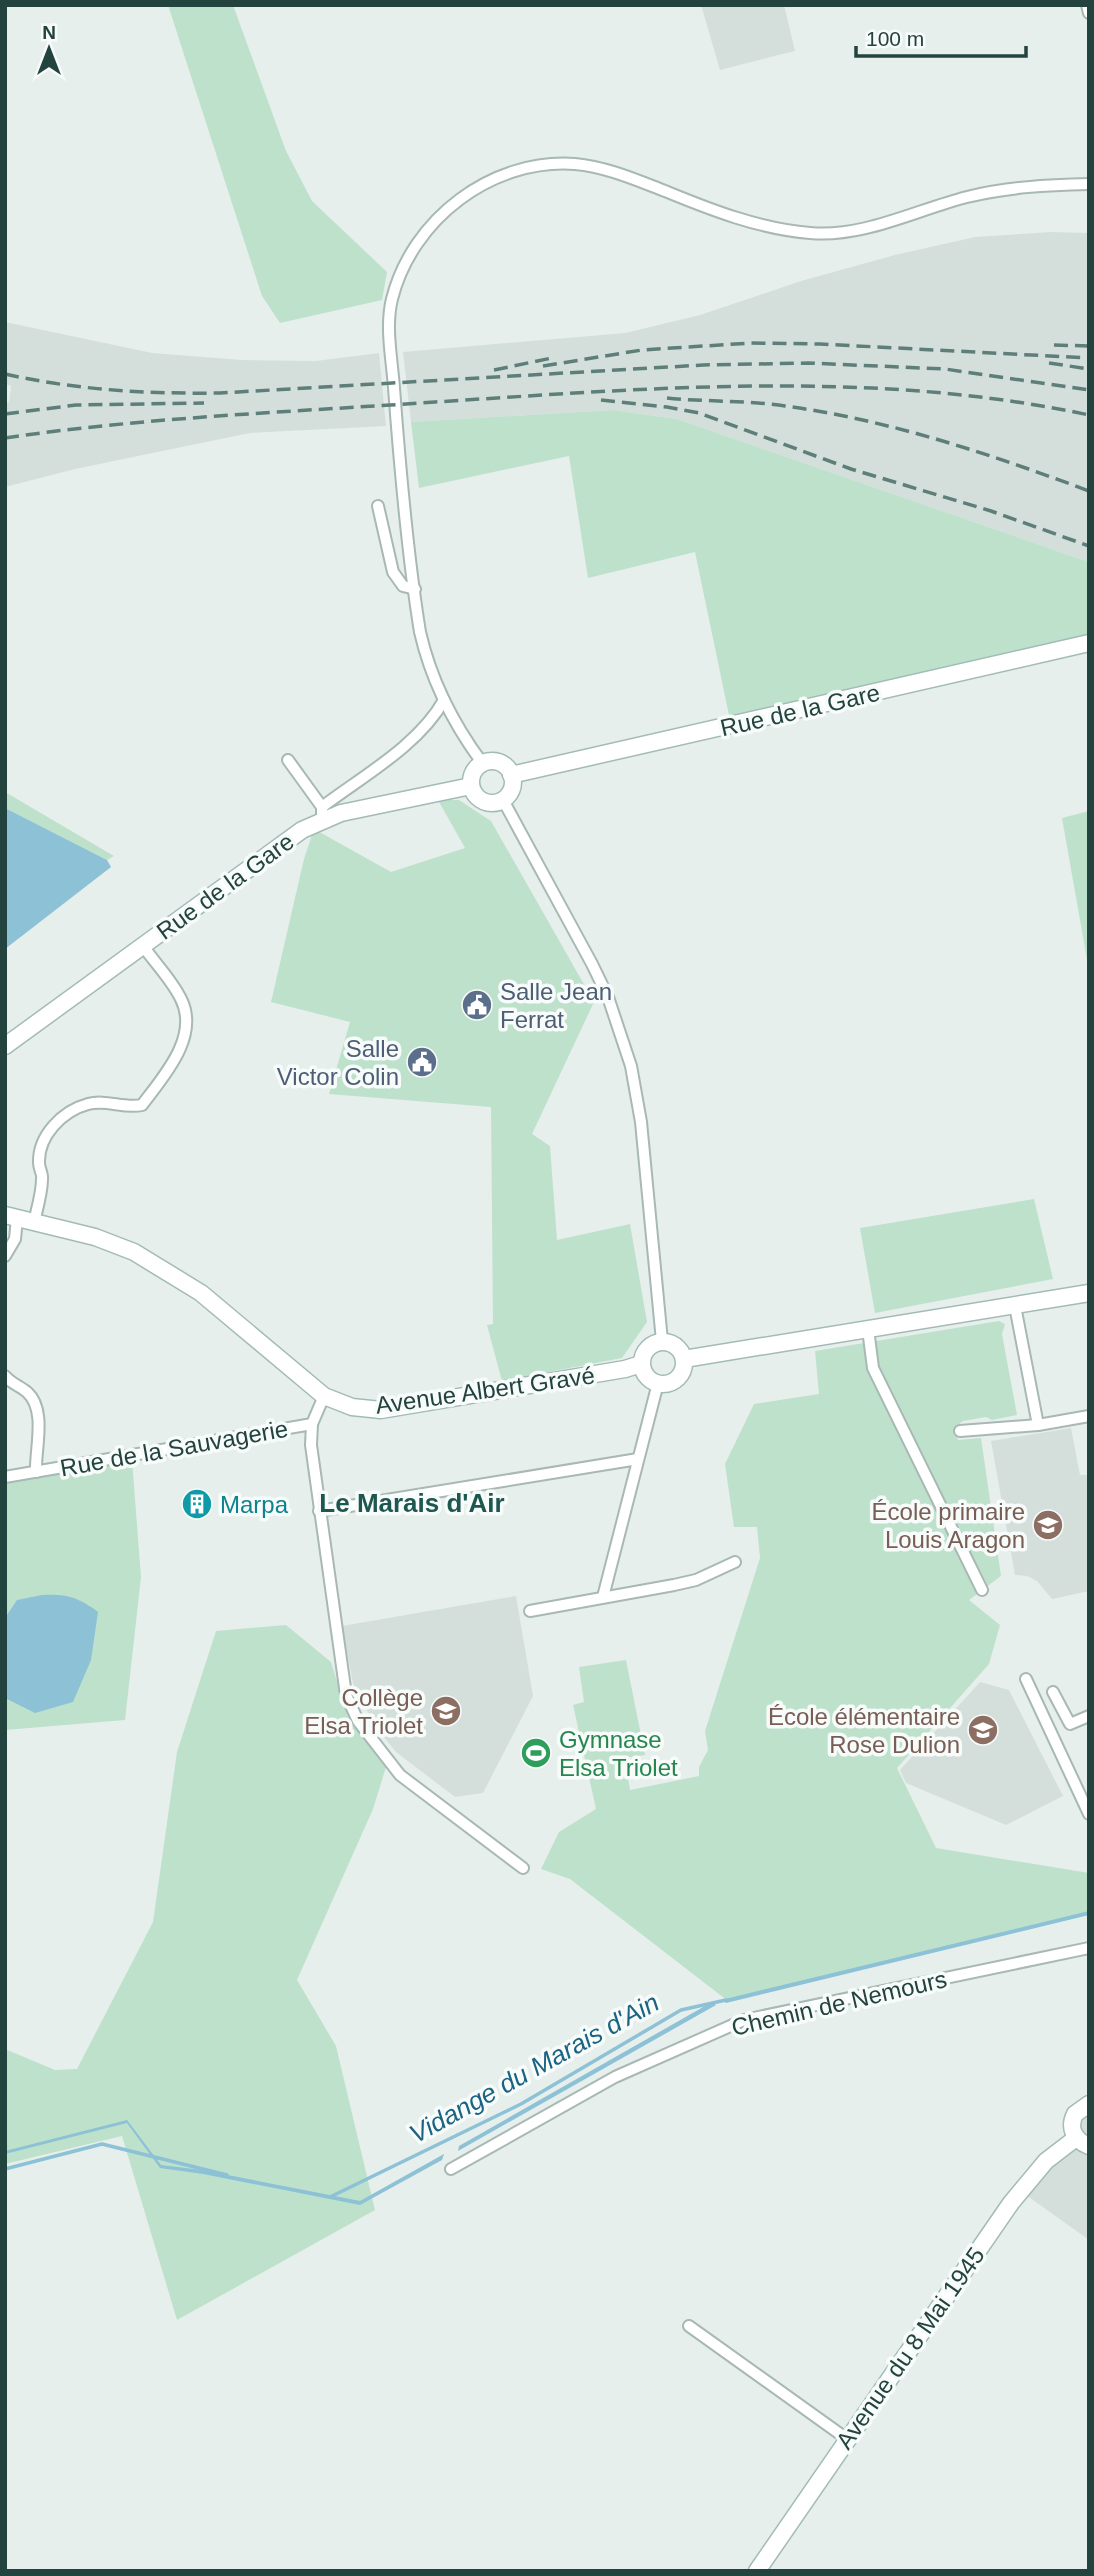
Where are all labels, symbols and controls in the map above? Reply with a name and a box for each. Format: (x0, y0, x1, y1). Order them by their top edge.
north arrow (14, 14, 84, 84)
scale bar (856, 14, 1026, 58)
text: N (42, 22, 56, 43)
text: 100 m (866, 27, 924, 50)
street label: Rue de la Gare (718, 679, 882, 741)
street label: Rue de la Gare (151, 827, 299, 945)
place label: Salle Jean Ferrat (500, 978, 612, 1033)
public building icon: Salle Jean Ferrat (460, 988, 494, 1022)
place label: Salle Victor Colin (277, 1035, 399, 1090)
public building icon: Salle Victor Colin (405, 1045, 439, 1079)
street label: Avenue Albert Gravé (374, 1361, 596, 1419)
street label: Rue de la Sauvagerie (58, 1415, 290, 1481)
building icon: Marpa (180, 1487, 214, 1521)
district label: Le Marais d'Air (319, 1488, 505, 1518)
place label: Marpa (220, 1491, 289, 1518)
place label: École primaire Louis Aragon (872, 1498, 1025, 1553)
school or university icon: École primaire Louis Aragon (1031, 1508, 1065, 1542)
place label: Collège Elsa Triolet (304, 1684, 423, 1739)
school or university icon: Collège Elsa Triolet (429, 1694, 463, 1728)
place label: École élémentaire Rose Dulion (768, 1703, 960, 1758)
school or university icon: École élémentaire Rose Dulion (966, 1713, 1000, 1747)
place label: Gymnase Elsa Triolet (559, 1726, 678, 1781)
sports icon: Gymnase Elsa Triolet (519, 1736, 553, 1770)
street label: Chemin de Nemours (729, 1965, 949, 2041)
water label: Vidange du Marais d'Ain (404, 1987, 664, 2149)
street label: Avenue du 8 Mai 1945 (830, 2242, 990, 2454)

